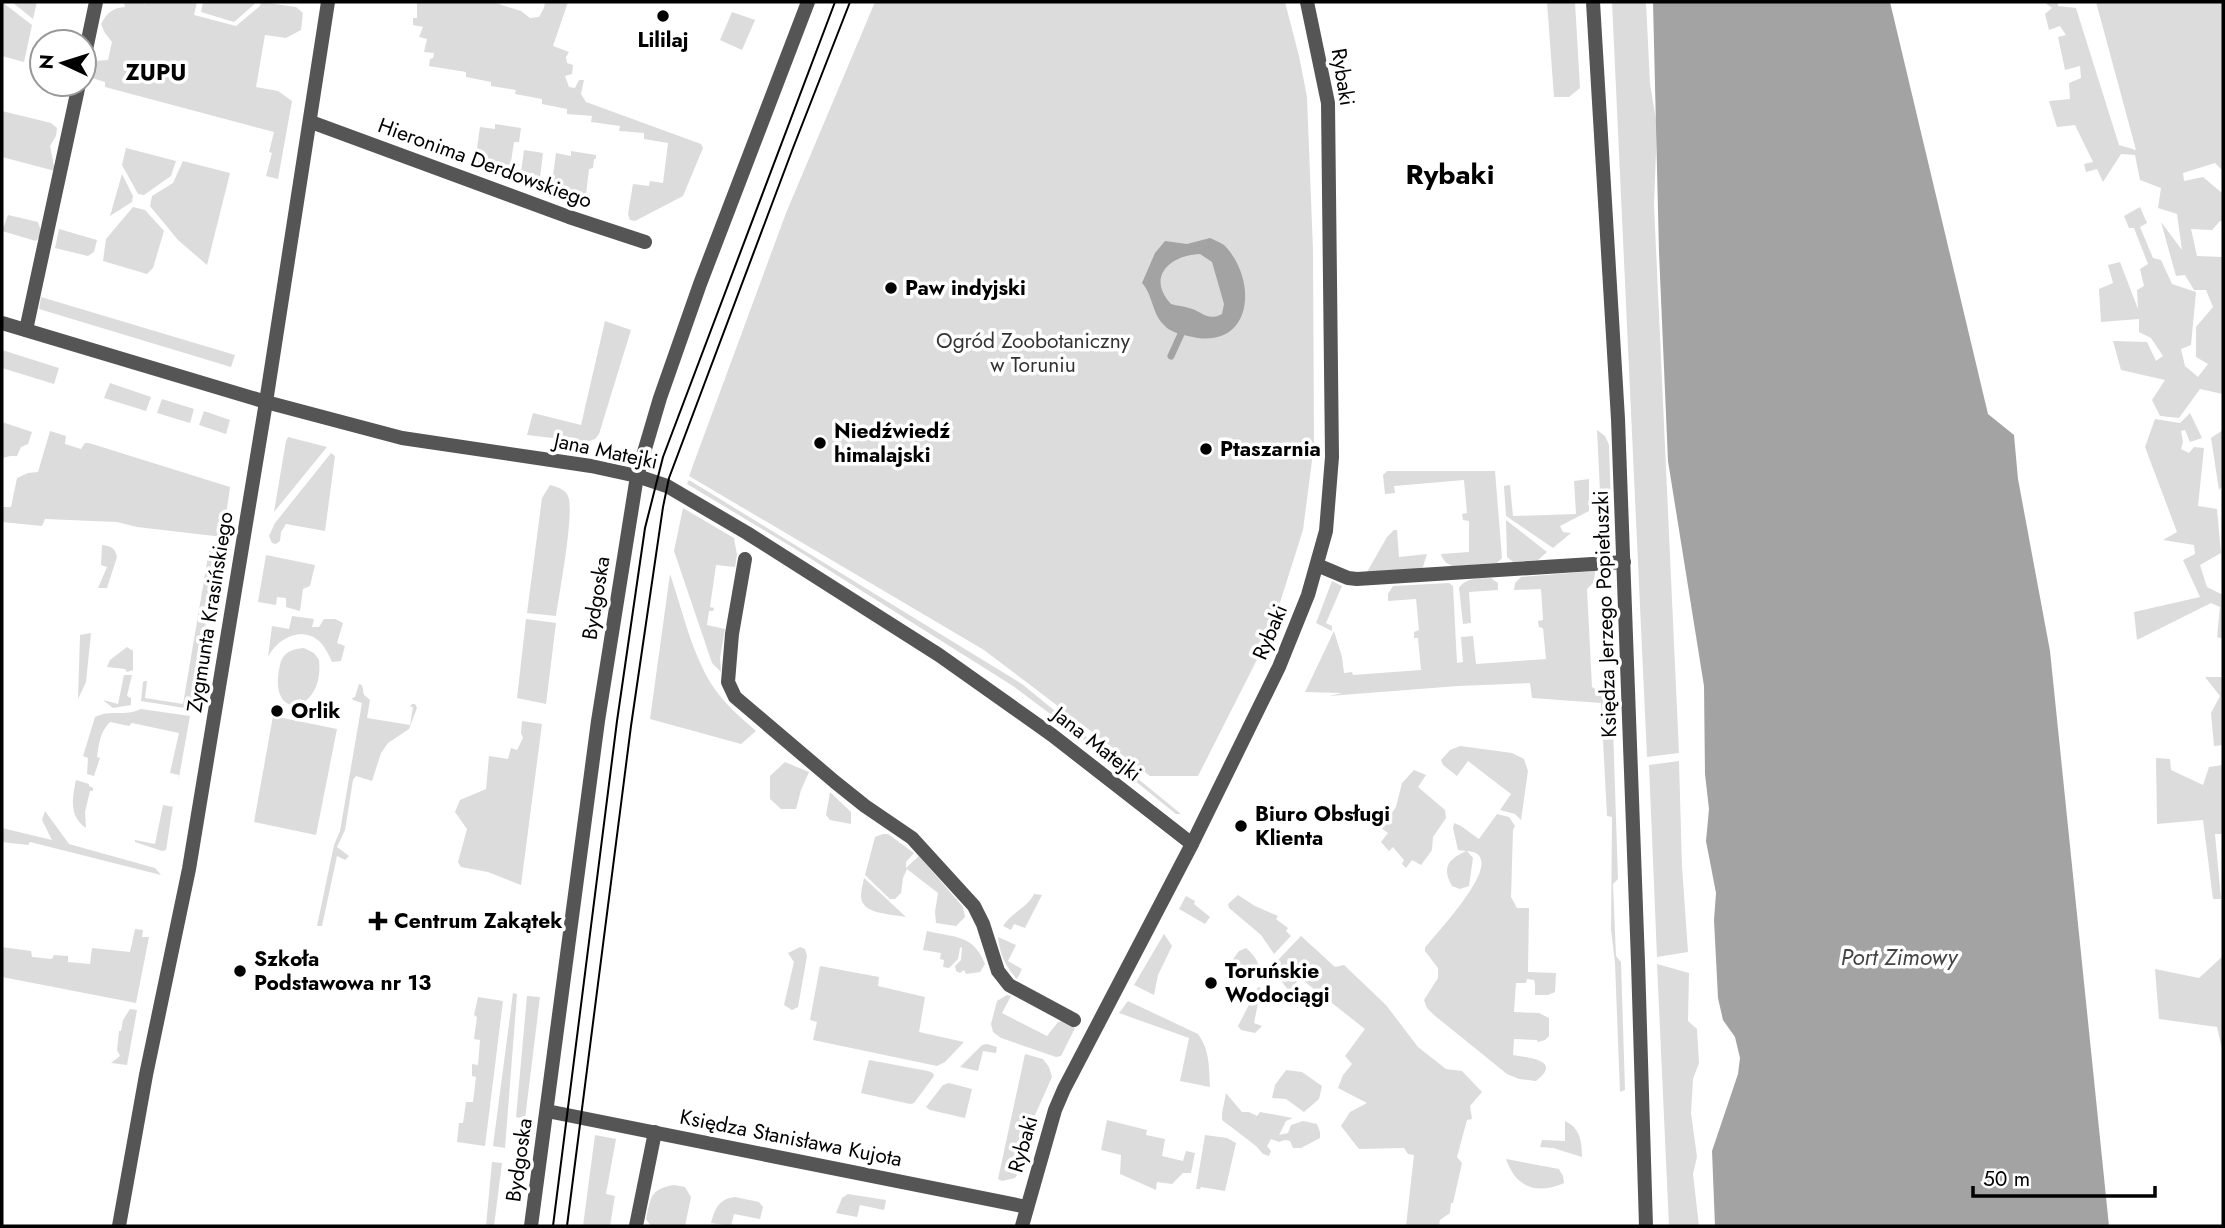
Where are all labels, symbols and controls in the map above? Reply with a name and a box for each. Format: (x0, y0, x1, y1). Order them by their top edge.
marker: Lililaj (655, 8, 671, 24)
place label: Lililaj (637, 25, 689, 55)
north arrow (28, 28, 98, 98)
street label: Rybaki (1324, 46, 1362, 108)
text: N (33, 53, 61, 70)
district label: ZUPU (126, 55, 186, 89)
street label: Hieronima Derdowskiego (374, 110, 596, 216)
district label: Rybaki (1406, 154, 1494, 195)
place label: Paw indyjski (905, 273, 1026, 303)
marker: Paw indyjski (883, 280, 899, 296)
park label: Ogród Zoobotaniczny w Toruniu (936, 326, 1131, 380)
place label: Niedźwiedź himalajski (834, 416, 950, 470)
street label: Jana Matejki (548, 425, 661, 477)
place label: Ptaszarnia (1220, 434, 1321, 464)
marker: Niedźwiedź himalajski (812, 435, 828, 451)
marker: Ptaszarnia (1198, 441, 1214, 457)
street label: Księdza Jerzego Popiełuszki (1586, 490, 1624, 738)
street label: Zygmunta Krasińskiego (179, 510, 241, 714)
street label: Bydgoska (575, 554, 617, 642)
street label: Rybaki (1245, 600, 1295, 664)
place label: Orlik (291, 696, 340, 726)
street label: Jana Matejki (1044, 698, 1148, 788)
marker: Orlik (269, 703, 285, 719)
place label: Biuro Obsługi Klienta (1255, 799, 1390, 853)
marker: Biuro Obsługi Klienta (1233, 818, 1249, 834)
place label: Centrum Zakątek (394, 906, 562, 936)
marker: Centrum Zakątek (368, 911, 388, 931)
water label: Port Zimowy (1841, 940, 1959, 974)
place label: Szkoła Podstawowa nr 13 (254, 944, 431, 998)
place label: Toruńskie Wodociągi (1225, 956, 1330, 1010)
marker: Szkoła Podstawowa nr 13 (232, 963, 248, 979)
marker: Toruńskie Wodociągi (1203, 975, 1219, 991)
street label: Księdza Stanisława Kujota (677, 1102, 905, 1174)
street label: Rybaki (1001, 1112, 1045, 1176)
street label: Bydgoska (498, 1116, 540, 1204)
scale bar (1973, 1154, 2155, 1198)
text: 50 m (1983, 1164, 2030, 1194)

